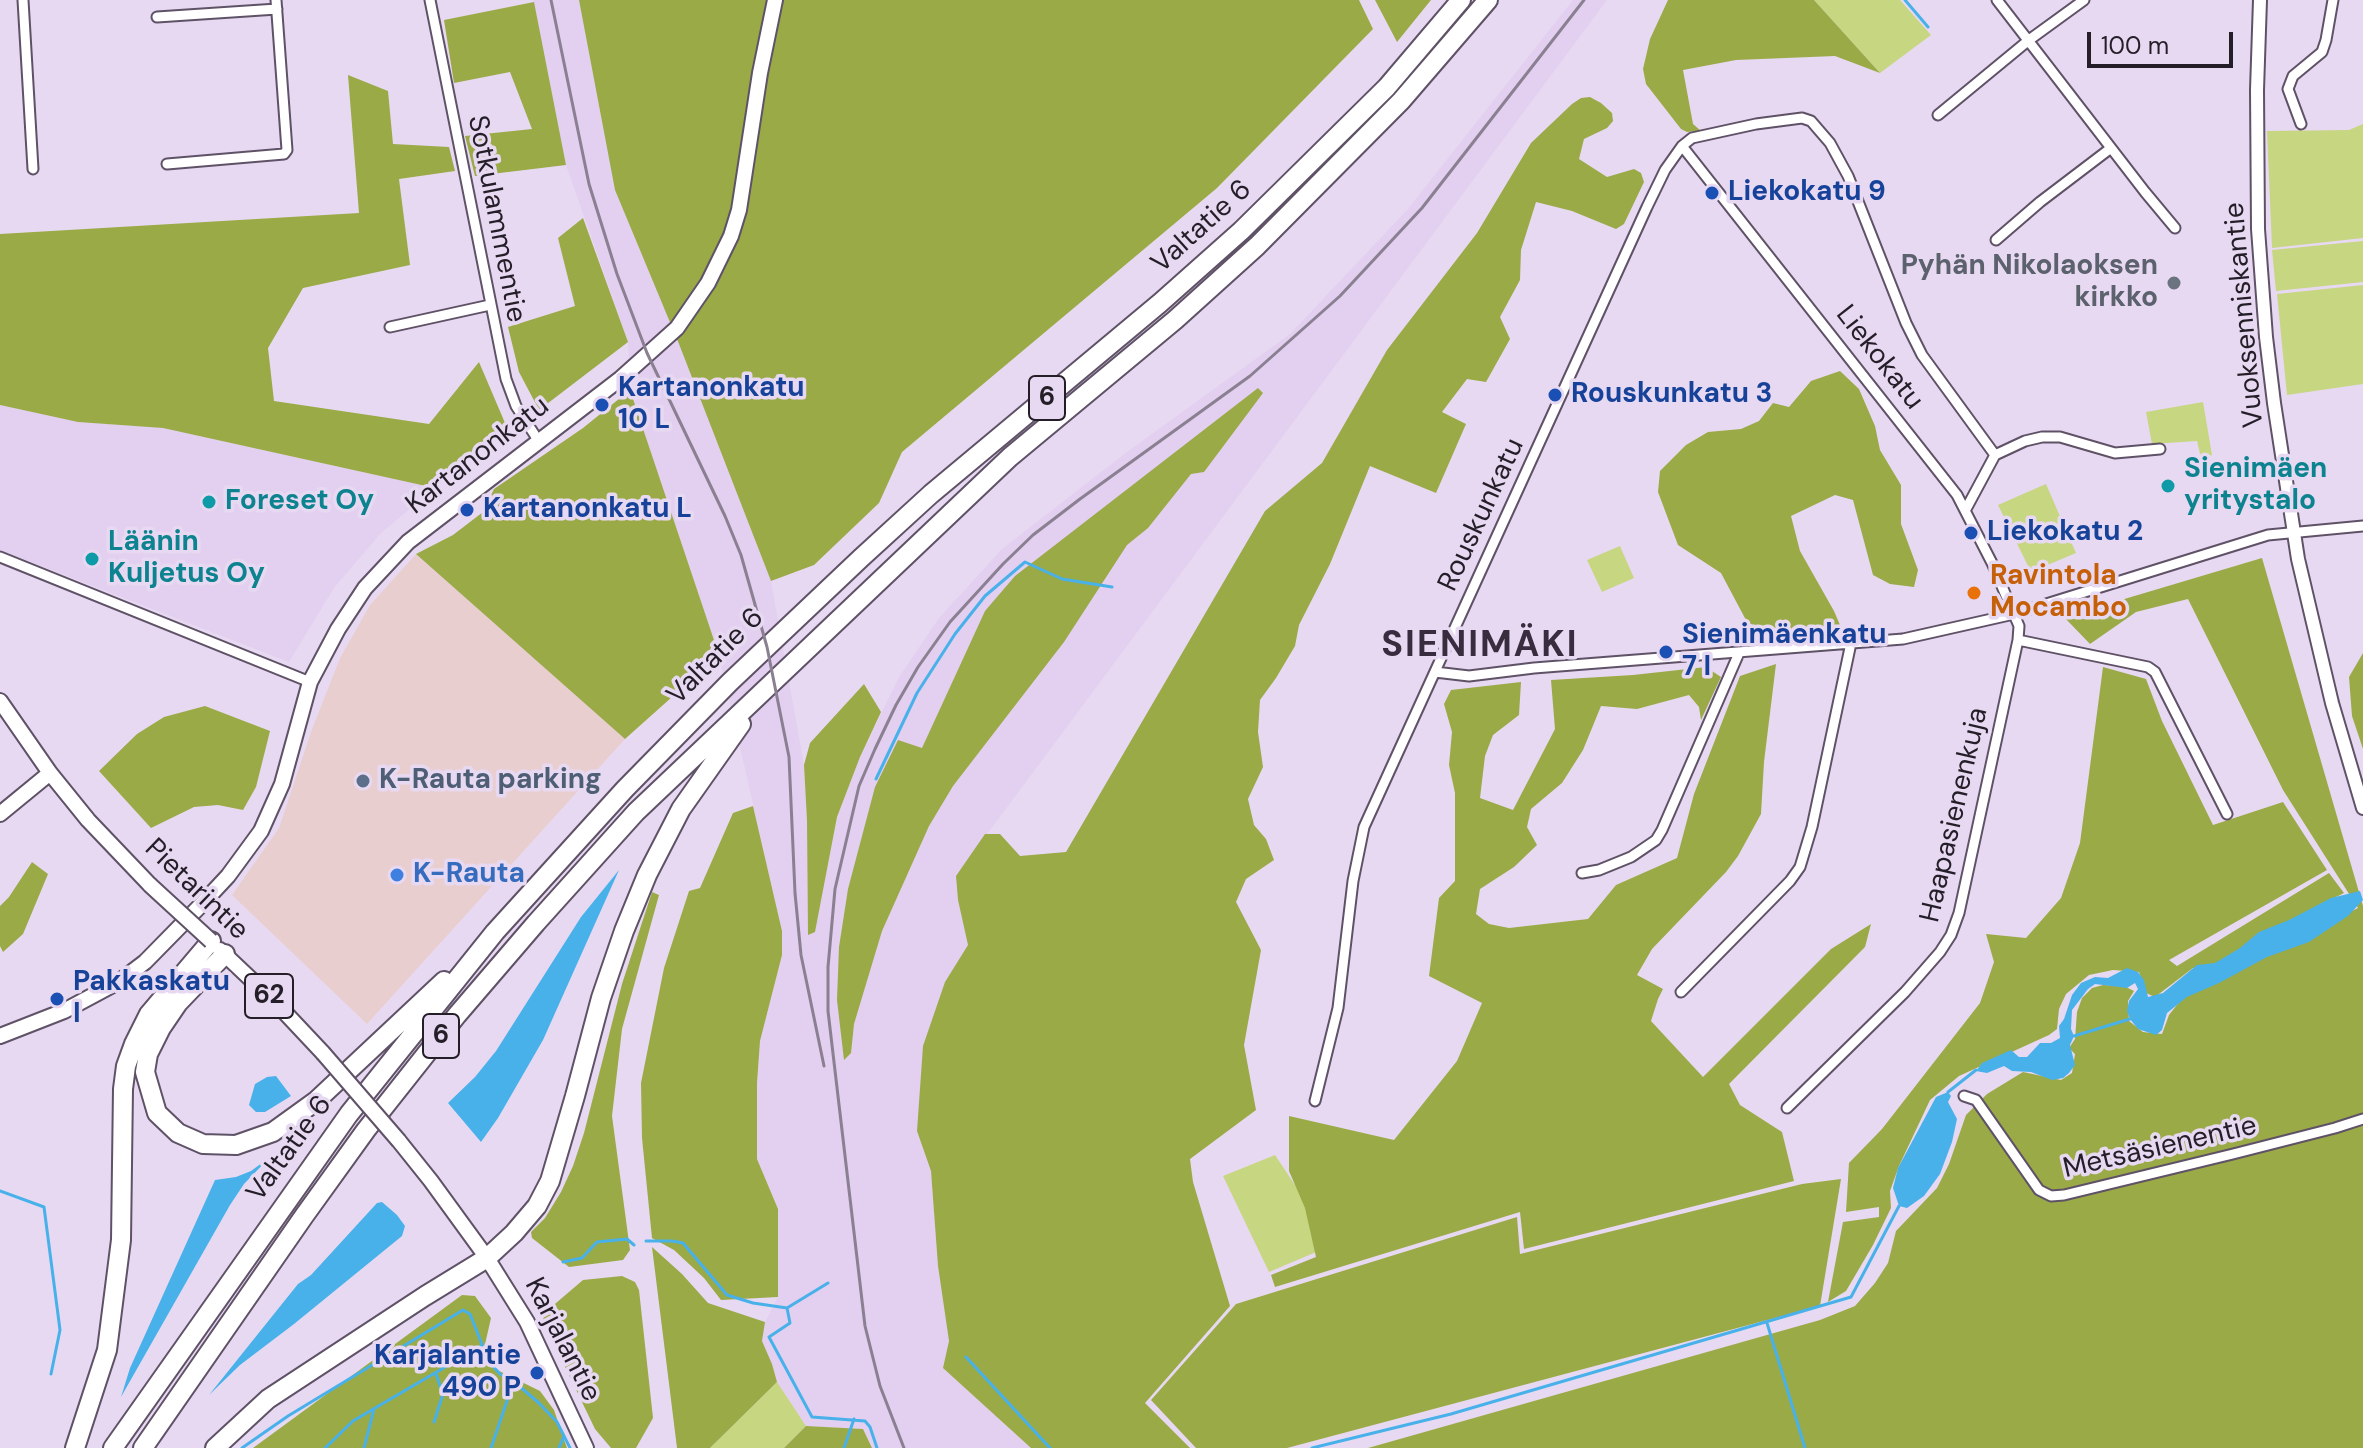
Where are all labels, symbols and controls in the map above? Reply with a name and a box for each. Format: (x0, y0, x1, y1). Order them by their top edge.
scale bar (2091, 16, 2237, 66)
text: 100 m (2101, 30, 2169, 61)
street label: Sotkulammentie (459, 113, 533, 325)
street label: Valtatie 6 (1145, 173, 1259, 281)
place label: Liekokatu 9 (1728, 176, 1886, 210)
marker: Liekokatu 9 (1703, 184, 1721, 202)
street label: Vuoksenniskantie (2218, 201, 2272, 429)
place label: Pyhän Nikolaoksen kirkko (1901, 250, 2158, 316)
marker: Pyhän Nikolaoksen kirkko (2165, 274, 2183, 292)
street label: Liekokatu (1828, 299, 1930, 417)
place label: Kartanonkatu 10 L (618, 372, 805, 438)
road number: 6 (1029, 376, 1065, 420)
place label: Rouskunkatu 3 (1571, 378, 1772, 412)
marker: Rouskunkatu 3 (1546, 386, 1564, 404)
street label: Kartanonkatu (400, 390, 556, 522)
marker: Kartanonkatu 10 L (593, 396, 611, 414)
street label: Rouskunkatu (1432, 433, 1532, 597)
place label: Sienimäen yritystalo (2184, 453, 2327, 519)
marker: Sienimäen yritystalo (2159, 477, 2177, 495)
place label: Foreset Oy (225, 485, 374, 519)
marker: Foreset Oy (200, 493, 218, 511)
place label: Kartanonkatu L (483, 493, 692, 527)
marker: Kartanonkatu L (458, 501, 476, 519)
place label: Liekokatu 2 (1987, 516, 2143, 550)
marker: Liekokatu 2 (1962, 524, 1980, 542)
place label: Läänin Kuljetus Oy (108, 526, 265, 592)
marker: Läänin Kuljetus Oy (83, 550, 101, 568)
place label: Ravintola Mocambo (1990, 560, 2127, 626)
marker: Ravintola Mocambo (1965, 584, 1983, 602)
street label: Valtatie 6 (661, 602, 771, 712)
place label: Sienimäenkatu 7 I (1682, 619, 1887, 685)
district label: SIENIMÄKI (1381, 625, 1579, 669)
marker: Sienimäenkatu 7 I (1657, 643, 1675, 661)
street label: Haapasienenkuja (1914, 704, 1996, 926)
place label: K-Rauta parking (379, 764, 602, 798)
marker: K-Rauta parking (354, 772, 372, 790)
street label: Pietarintie (137, 832, 255, 948)
place label: K-Rauta (413, 858, 525, 892)
marker: K-Rauta (388, 866, 406, 884)
place label: Pakkaskatu I (73, 966, 230, 1032)
road number: 62 (245, 974, 293, 1018)
marker: Pakkaskatu I (48, 990, 66, 1008)
road number: 6 (423, 1014, 459, 1058)
street label: Valtatie 6 (240, 1089, 340, 1209)
street label: Metsäsienentie (2060, 1109, 2260, 1187)
street label: Karjalantie (516, 1272, 608, 1408)
place label: Karjalantie 490 P (374, 1340, 521, 1406)
marker: Karjalantie 490 P (528, 1364, 546, 1382)

